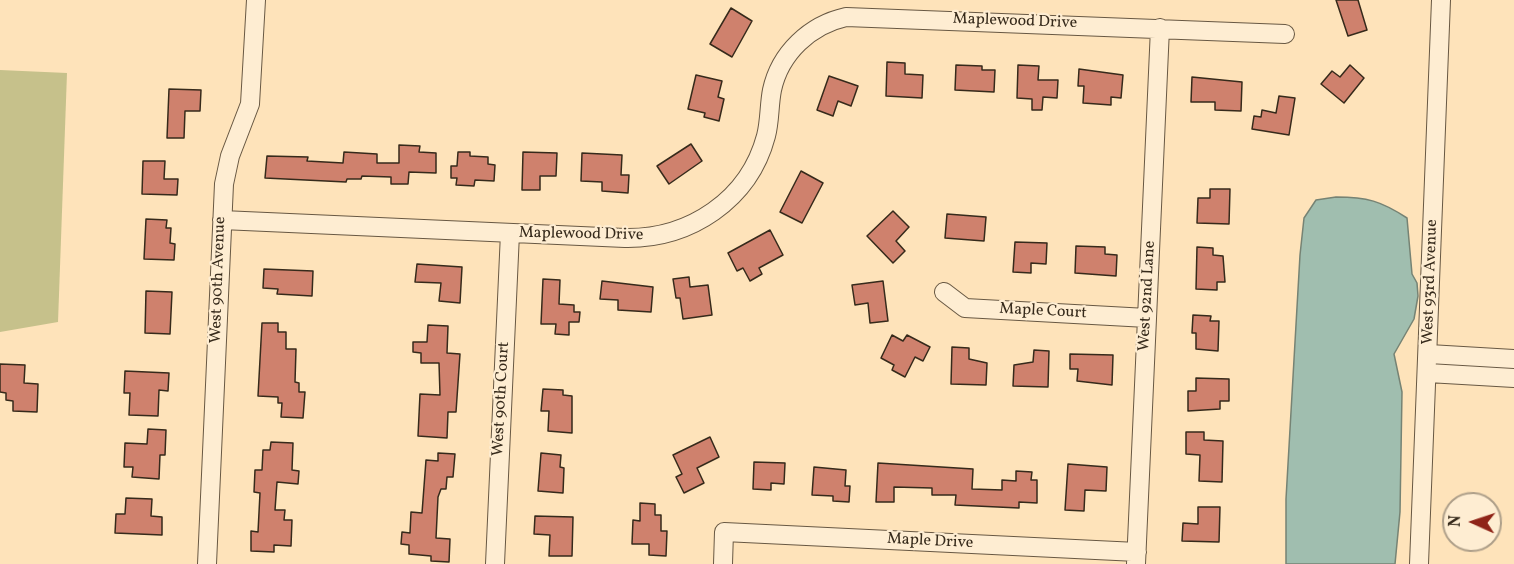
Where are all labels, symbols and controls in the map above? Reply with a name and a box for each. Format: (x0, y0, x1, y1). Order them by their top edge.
street label: Maplewood Drive (952, 10, 1078, 34)
street label: West 90th Avenue (207, 216, 231, 344)
street label: West 93rd Avenue (1419, 219, 1443, 345)
street label: Maplewood Drive (519, 224, 643, 246)
street label: West 92nd Lane (1136, 240, 1160, 352)
street label: Maple Court (999, 300, 1087, 324)
street label: West 90th Court (489, 341, 515, 457)
north arrow (1442, 492, 1502, 552)
text: N (1445, 515, 1467, 528)
street label: Maple Drive (886, 530, 974, 554)

